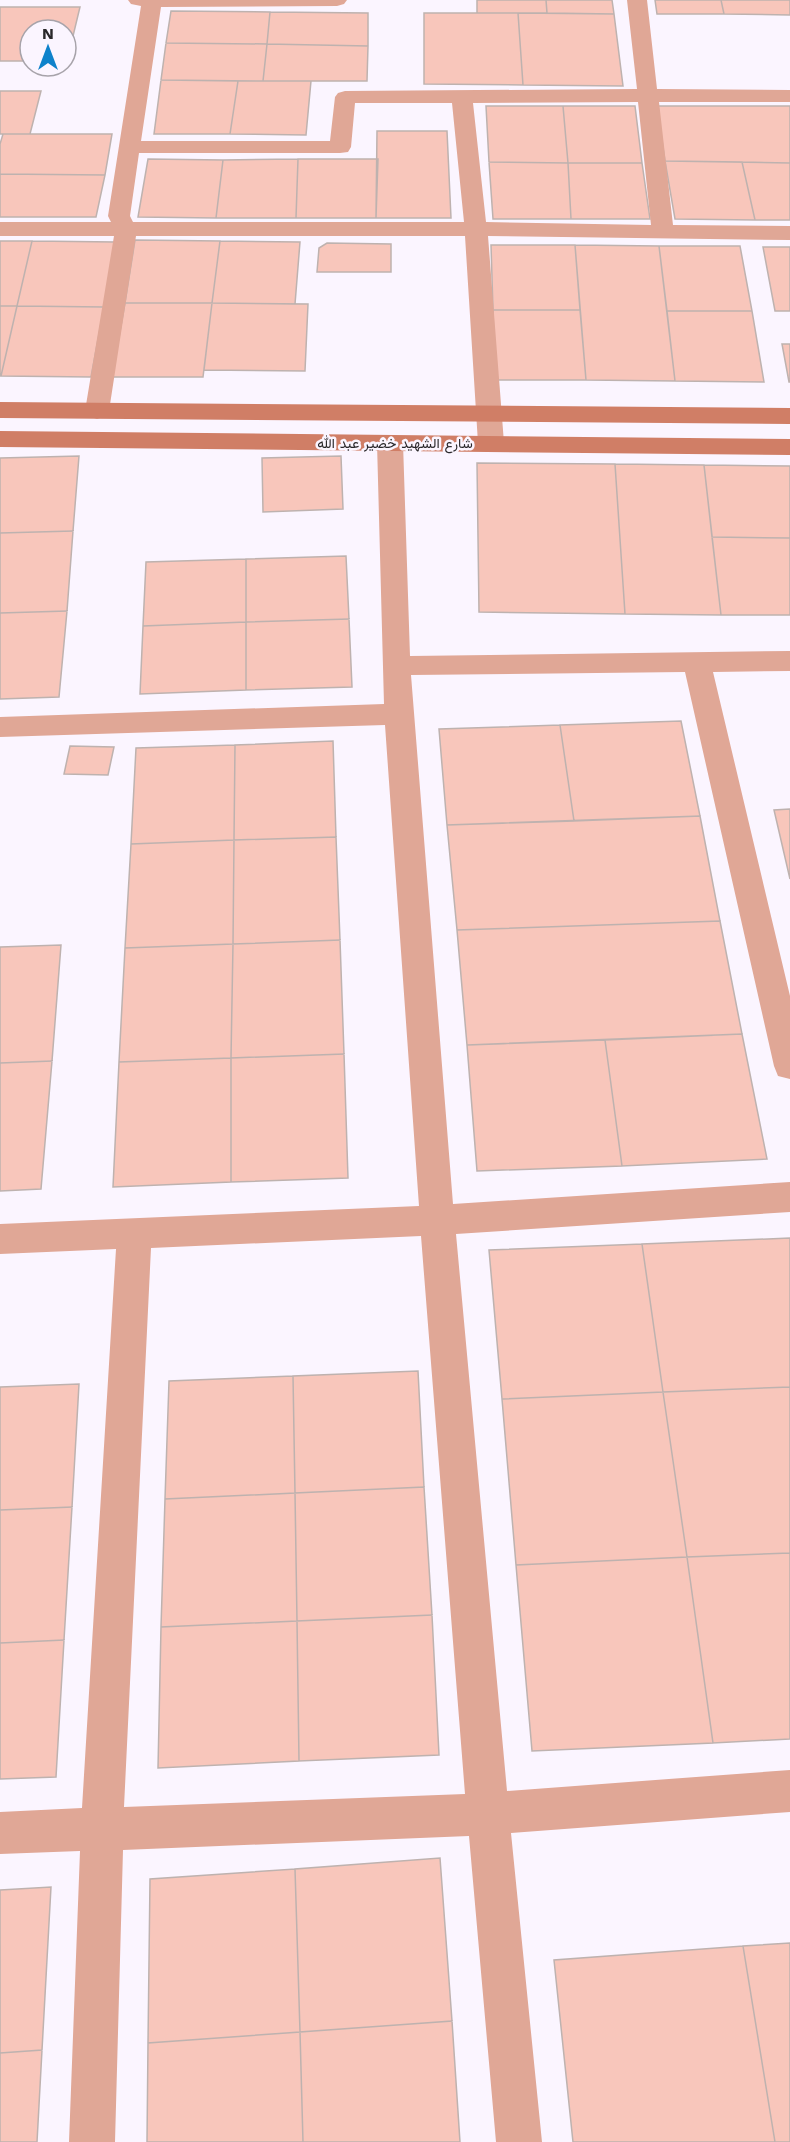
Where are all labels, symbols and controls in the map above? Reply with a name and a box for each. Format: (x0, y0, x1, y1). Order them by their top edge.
north arrow (18, 18, 78, 78)
text: N (42, 24, 54, 43)
street label: شارع الشهيد خضير عبد الله (317, 435, 473, 454)

